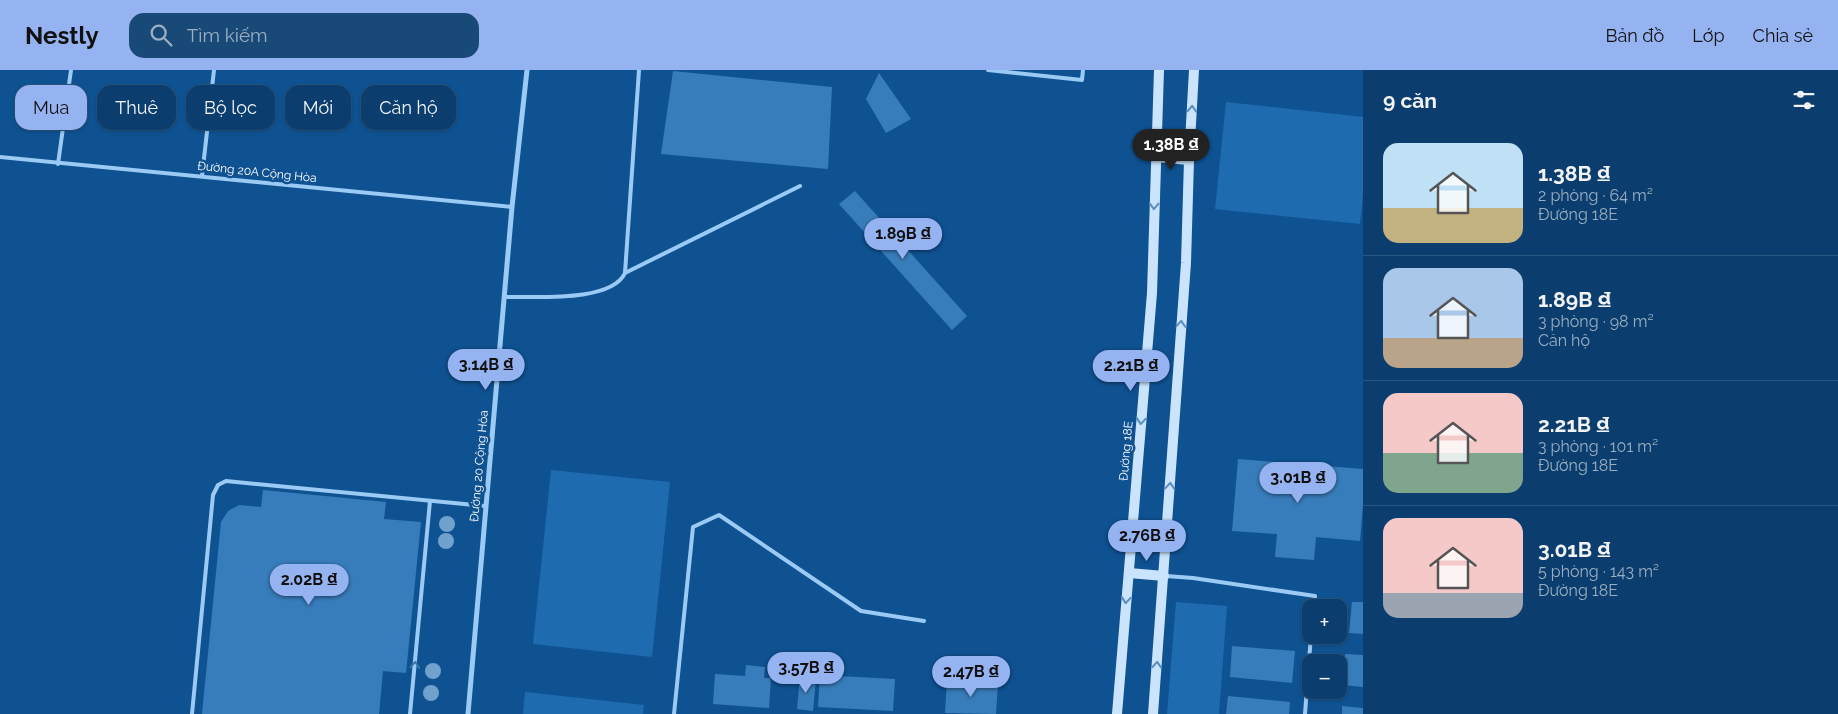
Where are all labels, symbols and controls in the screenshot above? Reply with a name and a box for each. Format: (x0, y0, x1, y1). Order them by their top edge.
search box (129, 13, 479, 58)
text: Nestly (25, 21, 99, 50)
icon: search (147, 21, 175, 49)
text: Tìm kiếm (187, 24, 268, 46)
text: Bản đồ (1605, 25, 1664, 46)
text: Lớp (1692, 25, 1725, 46)
text: Chia sẻ (1753, 25, 1813, 46)
chip: Mua (15, 85, 87, 130)
chip: Thuê (97, 85, 176, 130)
chip: Bộ lọc (186, 85, 275, 130)
chip: Mới (285, 85, 351, 130)
chip: Căn hộ (361, 85, 456, 130)
icon: filters (1790, 86, 1818, 114)
text: 9 căn (1383, 88, 1437, 113)
one-way arrow (1187, 105, 1198, 113)
pin: 1.38B ₫ (1125, 128, 1217, 171)
text: 1.38B ₫ (1143, 135, 1199, 154)
street label: Đường 20A Cộng Hòa (197, 159, 317, 185)
text: 1.38B ₫ (1538, 161, 1610, 186)
icon: home (1423, 163, 1483, 223)
text: 2 phòng · 64 m² (1538, 186, 1653, 205)
one-way arrow (1149, 202, 1160, 210)
text: Đường 18E (1538, 205, 1618, 224)
pin: 1.89B ₫ (857, 218, 949, 260)
text: 1.89B ₫ (875, 224, 931, 243)
text: 1.89B ₫ (1538, 287, 1611, 312)
icon: home (1423, 288, 1483, 348)
text: 3 phòng · 98 m² (1538, 312, 1654, 331)
one-way arrow (1176, 320, 1187, 328)
text: Căn hộ (1538, 331, 1590, 350)
pin: 3.14B ₫ (440, 348, 532, 391)
pin: 2.21B ₫ (1085, 350, 1177, 392)
text: 3.14B ₫ (459, 355, 513, 374)
text: 2.21B ₫ (1104, 356, 1158, 375)
street label: Đường 20 Cộng Hòa (467, 409, 491, 523)
text: 2.21B ₫ (1538, 412, 1610, 437)
icon: home (1423, 413, 1483, 473)
one-way arrow (1136, 417, 1147, 425)
street label: Đường 18E (1116, 421, 1136, 481)
text: 3 phòng · 101 m² (1538, 437, 1658, 456)
text: Đường 18E (1538, 456, 1618, 475)
pin: 3.01B ₫ (1252, 462, 1344, 504)
text: 3.01B ₫ (1270, 468, 1326, 487)
one-way arrow (1164, 482, 1175, 490)
pin: 2.76B ₫ (1101, 520, 1193, 562)
text: 2.76B ₫ (1119, 526, 1175, 545)
text: 3.01B ₫ (1538, 537, 1611, 562)
icon: home (1423, 538, 1483, 598)
text: 5 phòng · 143 m² (1538, 562, 1659, 581)
pin: 2.02B ₫ (263, 564, 355, 606)
text: 2.02B ₫ (281, 570, 337, 589)
text: Đường 18E (1538, 581, 1618, 600)
one-way arrow (1121, 596, 1132, 604)
map controls (1302, 599, 1347, 699)
button: + (1302, 599, 1347, 644)
pin: 3.57B ₫ (760, 652, 852, 694)
button: − (1302, 654, 1347, 699)
pin: 2.47B ₫ (925, 656, 1017, 698)
text: 3.57B ₫ (778, 658, 834, 677)
one-way arrow (409, 661, 420, 669)
one-way arrow (1151, 661, 1162, 669)
text: 2.47B ₫ (943, 662, 999, 681)

